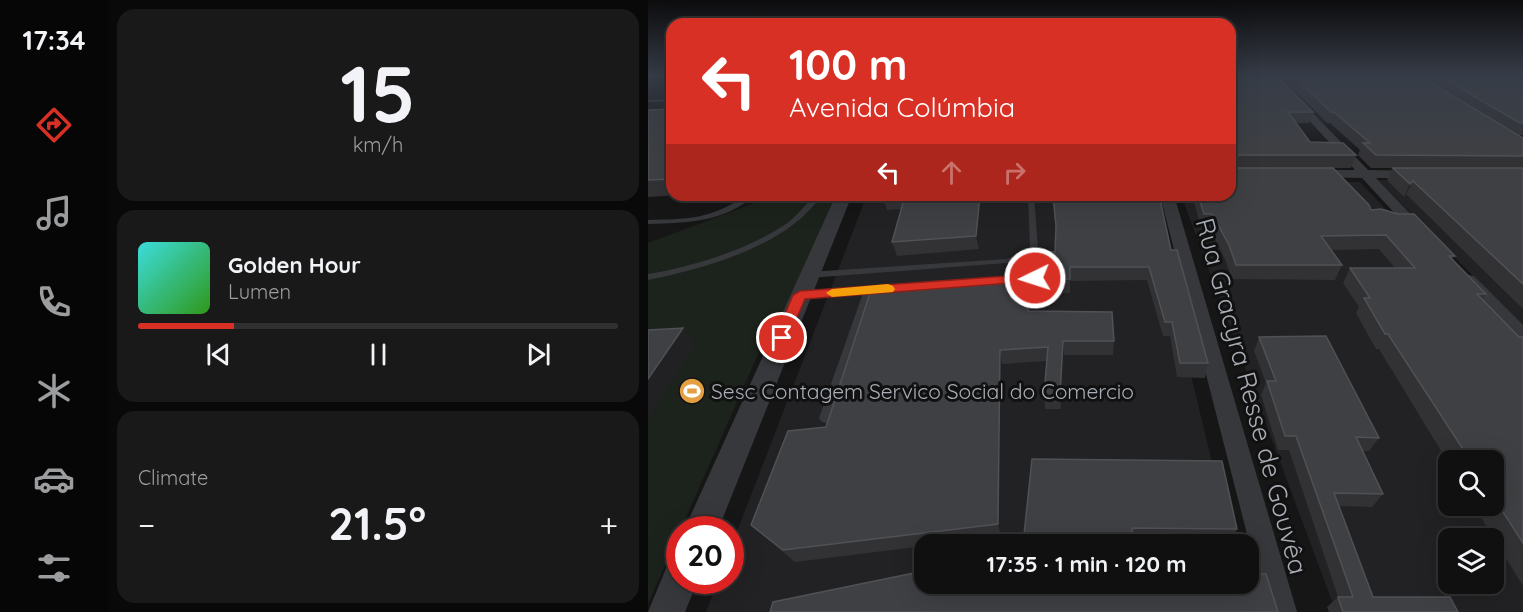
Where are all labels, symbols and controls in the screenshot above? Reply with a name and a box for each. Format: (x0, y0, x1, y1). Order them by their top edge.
text: 17:34 (22, 23, 86, 57)
text: 100 m (789, 38, 907, 91)
icon: left (690, 42, 768, 120)
text: 15 (340, 44, 416, 142)
text: Avenida Colúmbia (789, 90, 1015, 124)
icon: directions (33, 104, 75, 146)
text: km/h (353, 132, 403, 157)
icon: left (872, 156, 905, 189)
icon: ahead (935, 156, 968, 189)
icon: right (998, 156, 1031, 189)
icon: music (33, 192, 75, 234)
street label: Rua Gracyra Resse de Gouvêa (1188, 214, 1316, 578)
position arrow (1003, 246, 1067, 310)
text: Golden Hour (228, 251, 361, 279)
text: Lumen (228, 279, 291, 304)
icon: phone (33, 281, 75, 323)
pin (756, 312, 807, 363)
icon: arrive (765, 321, 798, 354)
icon: previous (202, 338, 235, 371)
icon: pause (362, 338, 395, 371)
icon: next (522, 338, 555, 371)
icon: climate (33, 370, 75, 412)
sports icon: Sesc Contagem Servico Social do Comercio (677, 376, 707, 406)
place label: Sesc Contagem Servico Social do Comercio (711, 378, 1134, 404)
map controls (1438, 450, 1504, 594)
button: search (1438, 450, 1504, 516)
icon: car (33, 458, 75, 500)
text: Climate (138, 465, 208, 490)
text: 21.5° (328, 495, 426, 551)
text: − (138, 504, 155, 545)
text: + (599, 504, 618, 545)
speed limit sign: 20 (666, 516, 744, 594)
button: layers (1438, 528, 1504, 594)
icon: filters (33, 547, 75, 589)
text: 17:35 · 1 min · 120 m (987, 550, 1186, 578)

